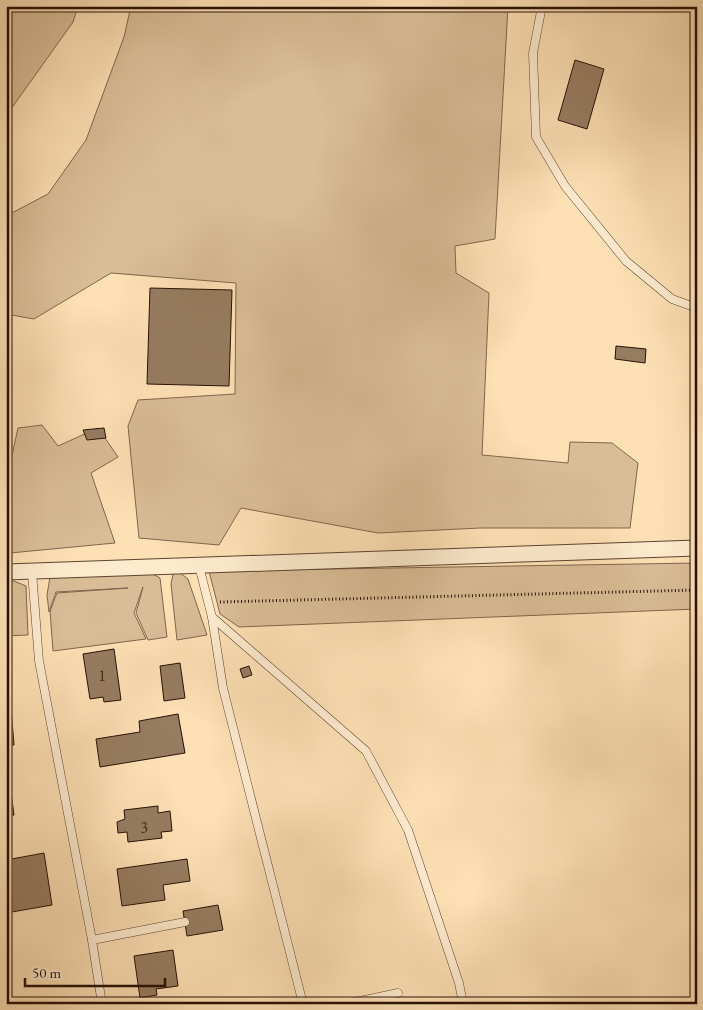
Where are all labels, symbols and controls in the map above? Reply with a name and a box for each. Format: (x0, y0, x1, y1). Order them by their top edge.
house number: 1 (98, 665, 106, 686)
house number: 3 (140, 817, 148, 838)
scale bar (25, 955, 165, 987)
text: 50 m (32, 963, 61, 982)

